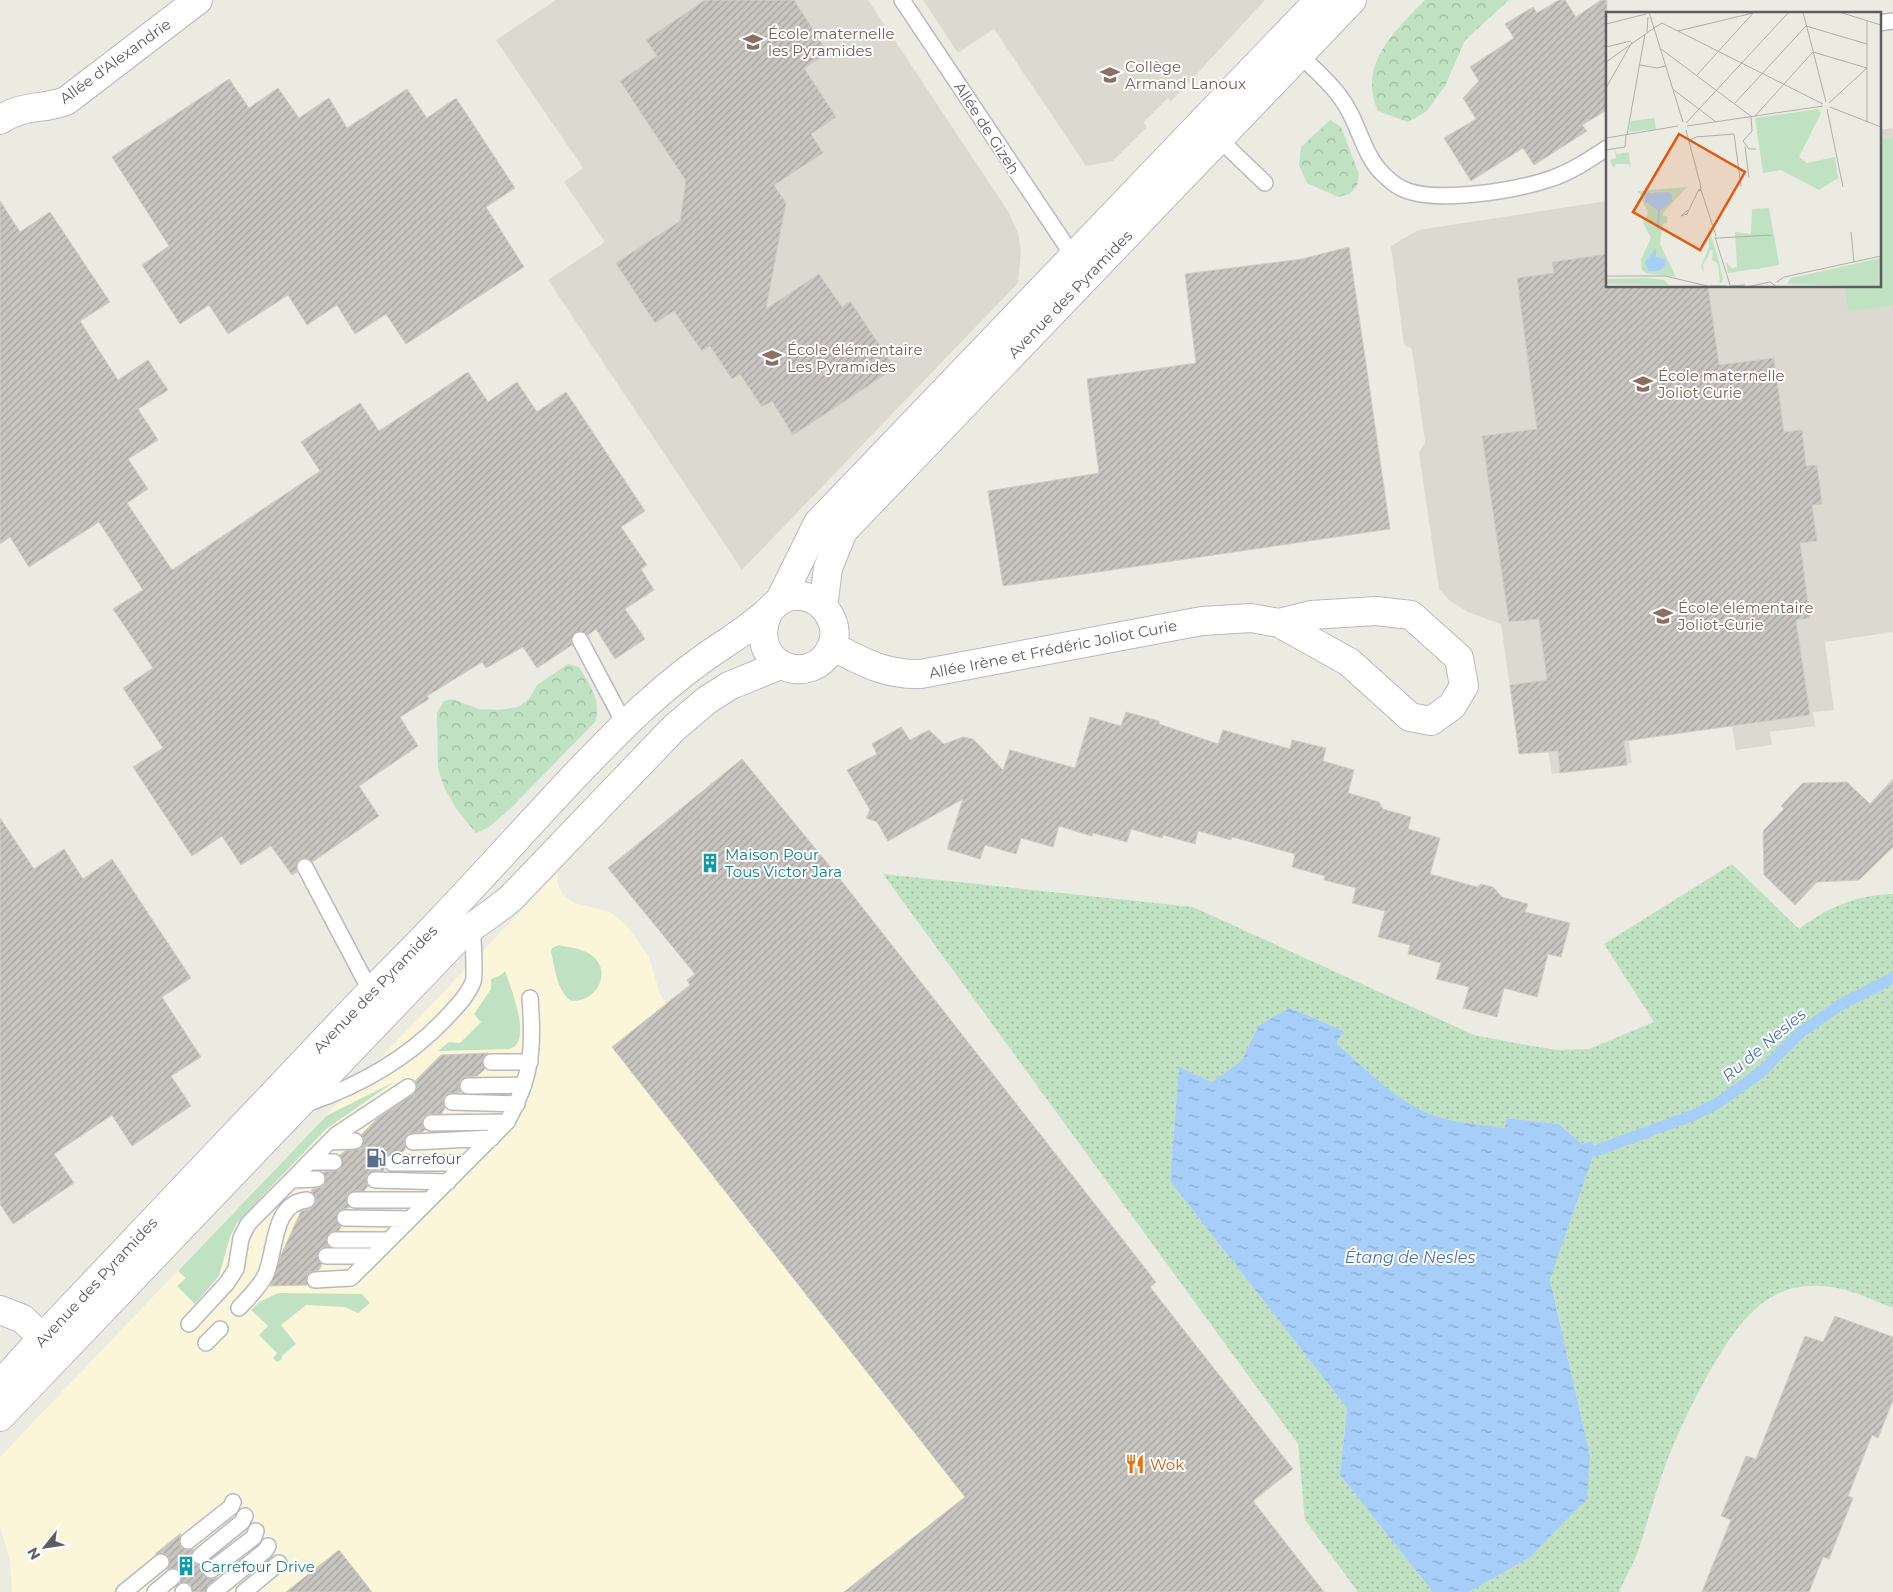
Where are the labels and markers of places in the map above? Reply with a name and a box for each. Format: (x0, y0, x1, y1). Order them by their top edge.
place label: École maternelle les Pyramides (768, 24, 895, 60)
school or university icon: École maternelle les Pyramides (742, 31, 764, 53)
place label: Collège Armand Lanoux (1125, 57, 1246, 93)
school or university icon: Collège Armand Lanoux (1099, 64, 1121, 86)
place label: École élémentaire Les Pyramides (787, 340, 923, 376)
school or university icon: École élémentaire Les Pyramides (761, 347, 783, 369)
place label: École maternelle Joliot Curie (1657, 366, 1785, 402)
school or university icon: École maternelle Joliot Curie (1632, 373, 1654, 395)
place label: École élémentaire Joliot-Curie (1677, 598, 1814, 634)
school or university icon: École élémentaire Joliot-Curie (1652, 605, 1674, 627)
place label: Maison Pour Tous Victor Jara (725, 845, 842, 881)
building icon: Maison Pour Tous Victor Jara (699, 852, 721, 874)
fuel station icon: Carrefour (365, 1147, 387, 1169)
place label: Carrefour (391, 1149, 462, 1168)
restaurant icon: Wok (1124, 1453, 1146, 1475)
place label: Wok (1150, 1455, 1184, 1474)
building icon: Carrefour Drive (175, 1555, 197, 1577)
place label: Carrefour Drive (201, 1557, 315, 1576)

